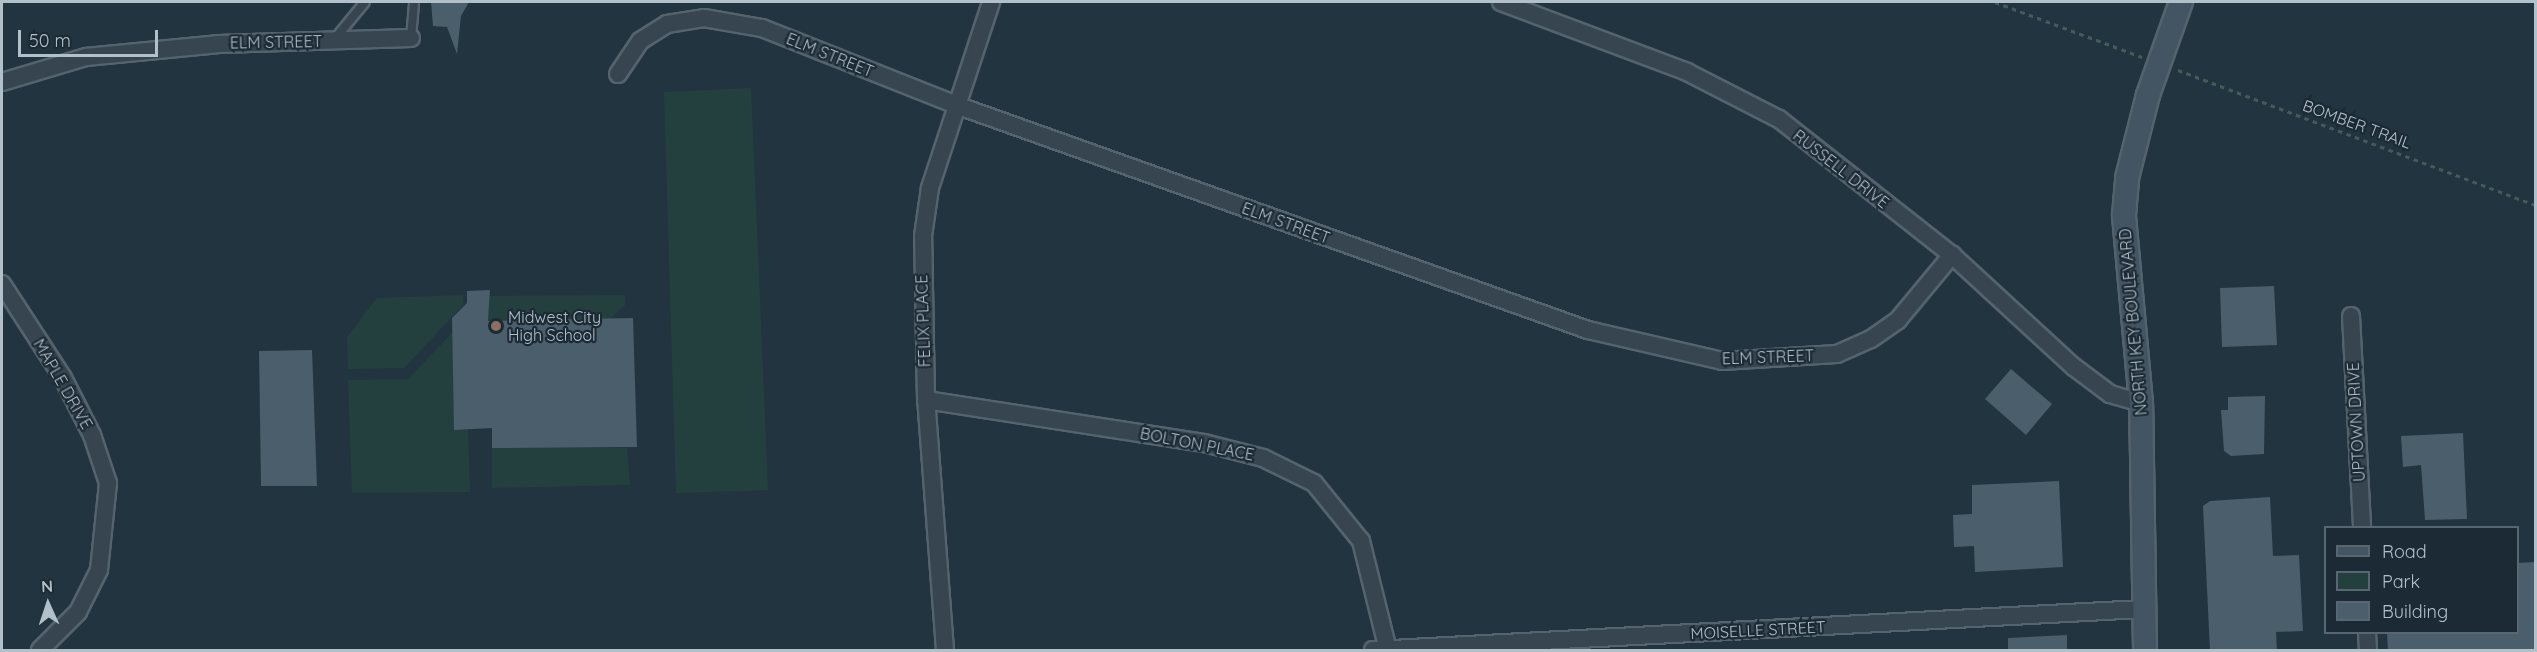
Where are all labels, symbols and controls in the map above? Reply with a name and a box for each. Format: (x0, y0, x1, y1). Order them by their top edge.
scale bar (21, 18, 160, 56)
text: 50 m (29, 29, 71, 52)
street label: ELM STREET (784, 29, 876, 81)
street label: ELM STREET (230, 32, 322, 52)
street label: BOMBER TRAIL (2300, 96, 2414, 152)
street label: RUSSELL DRIVE (1789, 126, 1893, 212)
street label: ELM STREET (1239, 198, 1333, 248)
street label: NORTH KEY BOULEVARD (2115, 228, 2151, 416)
street label: FELIX PLACE (912, 274, 934, 368)
place label: Midwest City High School (508, 307, 601, 345)
marker: Midwest City High School (489, 319, 503, 333)
street label: MAPLE DRIVE (29, 335, 97, 433)
street label: ELM STREET (1721, 346, 1815, 368)
street label: UPTOWN DRIVE (2343, 362, 2369, 482)
street label: BOLTON PLACE (1138, 424, 1256, 464)
legend (2324, 526, 2519, 634)
text: Road (2382, 540, 2427, 563)
text: Park (2382, 570, 2420, 593)
north arrow (18, 574, 78, 634)
text: N (41, 576, 53, 596)
text: Building (2382, 600, 2448, 623)
street label: MOISELLE STREET (1690, 617, 1826, 643)

